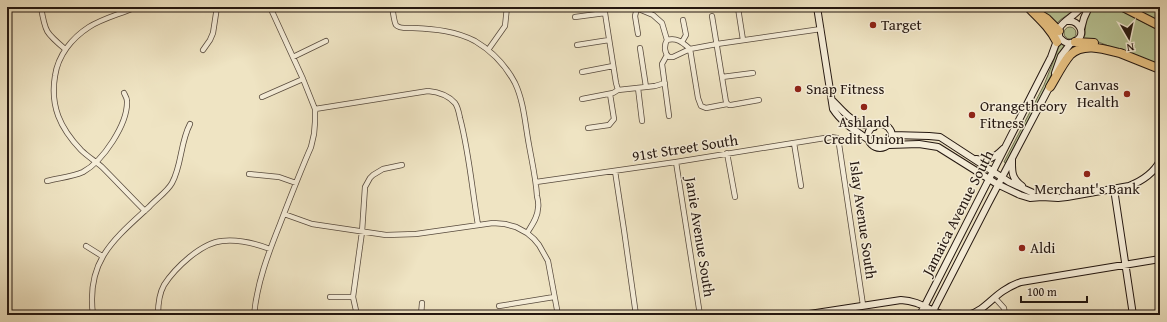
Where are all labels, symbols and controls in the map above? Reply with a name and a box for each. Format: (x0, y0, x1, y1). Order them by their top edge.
place label: Target (881, 14, 923, 35)
north arrow (1109, 18, 1149, 58)
marker: Target (868, 20, 878, 30)
text: N (1125, 39, 1135, 56)
place label: Canvas Health (1075, 74, 1120, 112)
place label: Snap Fitness (806, 78, 884, 99)
marker: Snap Fitness (793, 84, 803, 94)
marker: Canvas Health (1122, 89, 1132, 99)
place label: Orangetheory Fitness (980, 95, 1068, 133)
marker: Ashland Credit Union (859, 102, 869, 112)
marker: Orangetheory Fitness (967, 110, 977, 120)
place label: Ashland Credit Union (824, 111, 905, 149)
street label: 91st Street South (630, 129, 740, 166)
street label: Jamaica Avenue South (916, 146, 999, 281)
street label: Islay Avenue South (845, 160, 882, 281)
marker: Merchant's Bank (1082, 169, 1092, 179)
street label: Janie Avenue South (680, 174, 720, 299)
place label: Merchant's Bank (1034, 178, 1140, 199)
place label: Aldi (1030, 237, 1056, 258)
marker: Aldi (1017, 243, 1027, 253)
scale bar (1021, 278, 1087, 304)
text: 100 m (1027, 283, 1057, 300)

